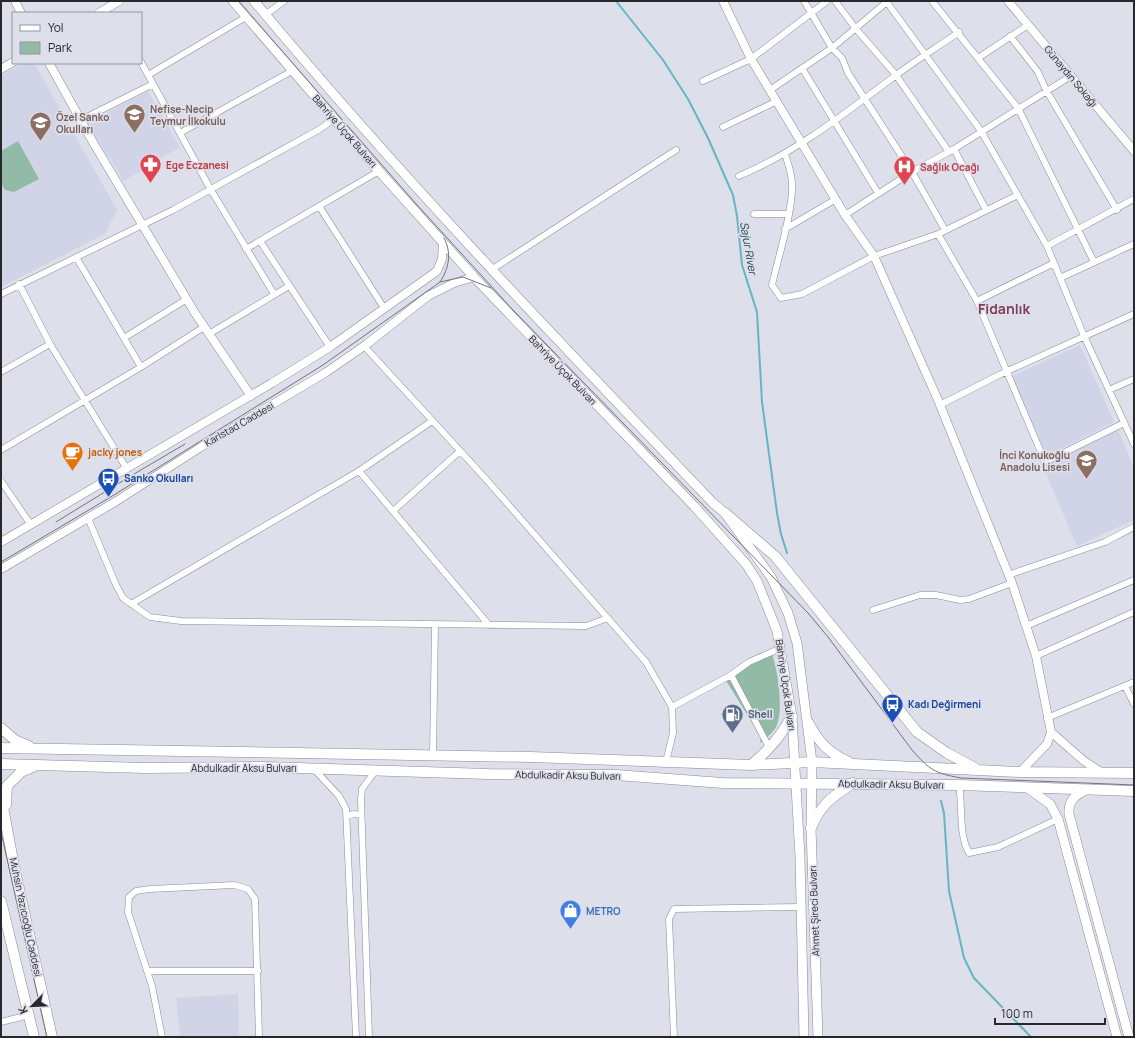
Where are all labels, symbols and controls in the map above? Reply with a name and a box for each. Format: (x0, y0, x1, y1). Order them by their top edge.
legend (12, 12, 142, 64)
text: Yol (48, 19, 64, 36)
text: Park (48, 39, 73, 56)
street label: Günaydın Sokağı (1041, 42, 1101, 110)
street label: Bahriye Üçok Bulvarı (309, 92, 381, 170)
school or university icon: Nefise-Necip Teymur İlkokulu (121, 102, 147, 135)
place label: Nefise-Necip Teymur İlkokulu (150, 102, 226, 128)
school or university icon: Özel Sanko Okulları (27, 110, 53, 143)
place label: Özel Sanko Okulları (56, 110, 109, 136)
pharmacy icon: Ege Eczanesi (138, 152, 164, 185)
hospital icon: Sağlık Ocağı (891, 154, 917, 187)
place label: Ege Eczanesi (166, 158, 229, 172)
place label: Sağlık Ocağı (920, 160, 979, 174)
water label: Sajur River (737, 220, 761, 278)
district label: Fidanlık (978, 299, 1031, 318)
street label: Bahriye Üçok Bulvarı (526, 332, 600, 408)
street label: Karlstad Caddesi (202, 398, 276, 450)
cafe icon: jacky jones (60, 439, 86, 472)
place label: jacky jones (87, 445, 143, 459)
place label: İnci Konukoğlu Anadolu Lisesi (999, 448, 1070, 474)
school or university icon: İnci Konukoğlu Anadolu Lisesi (1073, 448, 1099, 481)
bus stop icon: Sanko Okulları (96, 465, 122, 498)
place label: Sanko Okulları (124, 471, 193, 485)
street label: Bahriye Üçok Bulvarı (773, 638, 799, 732)
bus stop icon: Kadı Değirmeni (880, 691, 906, 724)
place label: Kadı Değirmeni (908, 697, 981, 711)
fuel station icon: Shell (719, 701, 745, 734)
place label: Shell (748, 707, 772, 721)
street label: Abdulkadir Aksu Bulvarı (191, 761, 297, 775)
street label: Abdulkadir Aksu Bulvarı (515, 767, 621, 783)
street label: Abdulkadir Aksu Bulvarı (838, 776, 944, 792)
street label: Muhsin Yazıcıoğlu Caddesi (7, 856, 45, 978)
street label: Ahmet Şireci Bulvarı (805, 865, 823, 957)
shop icon: METRO (557, 898, 583, 931)
place label: METRO (586, 904, 621, 918)
north arrow (12, 986, 52, 1026)
scale bar (995, 1000, 1105, 1026)
text: K (14, 1003, 31, 1017)
text: 100 m (1001, 1005, 1033, 1022)

